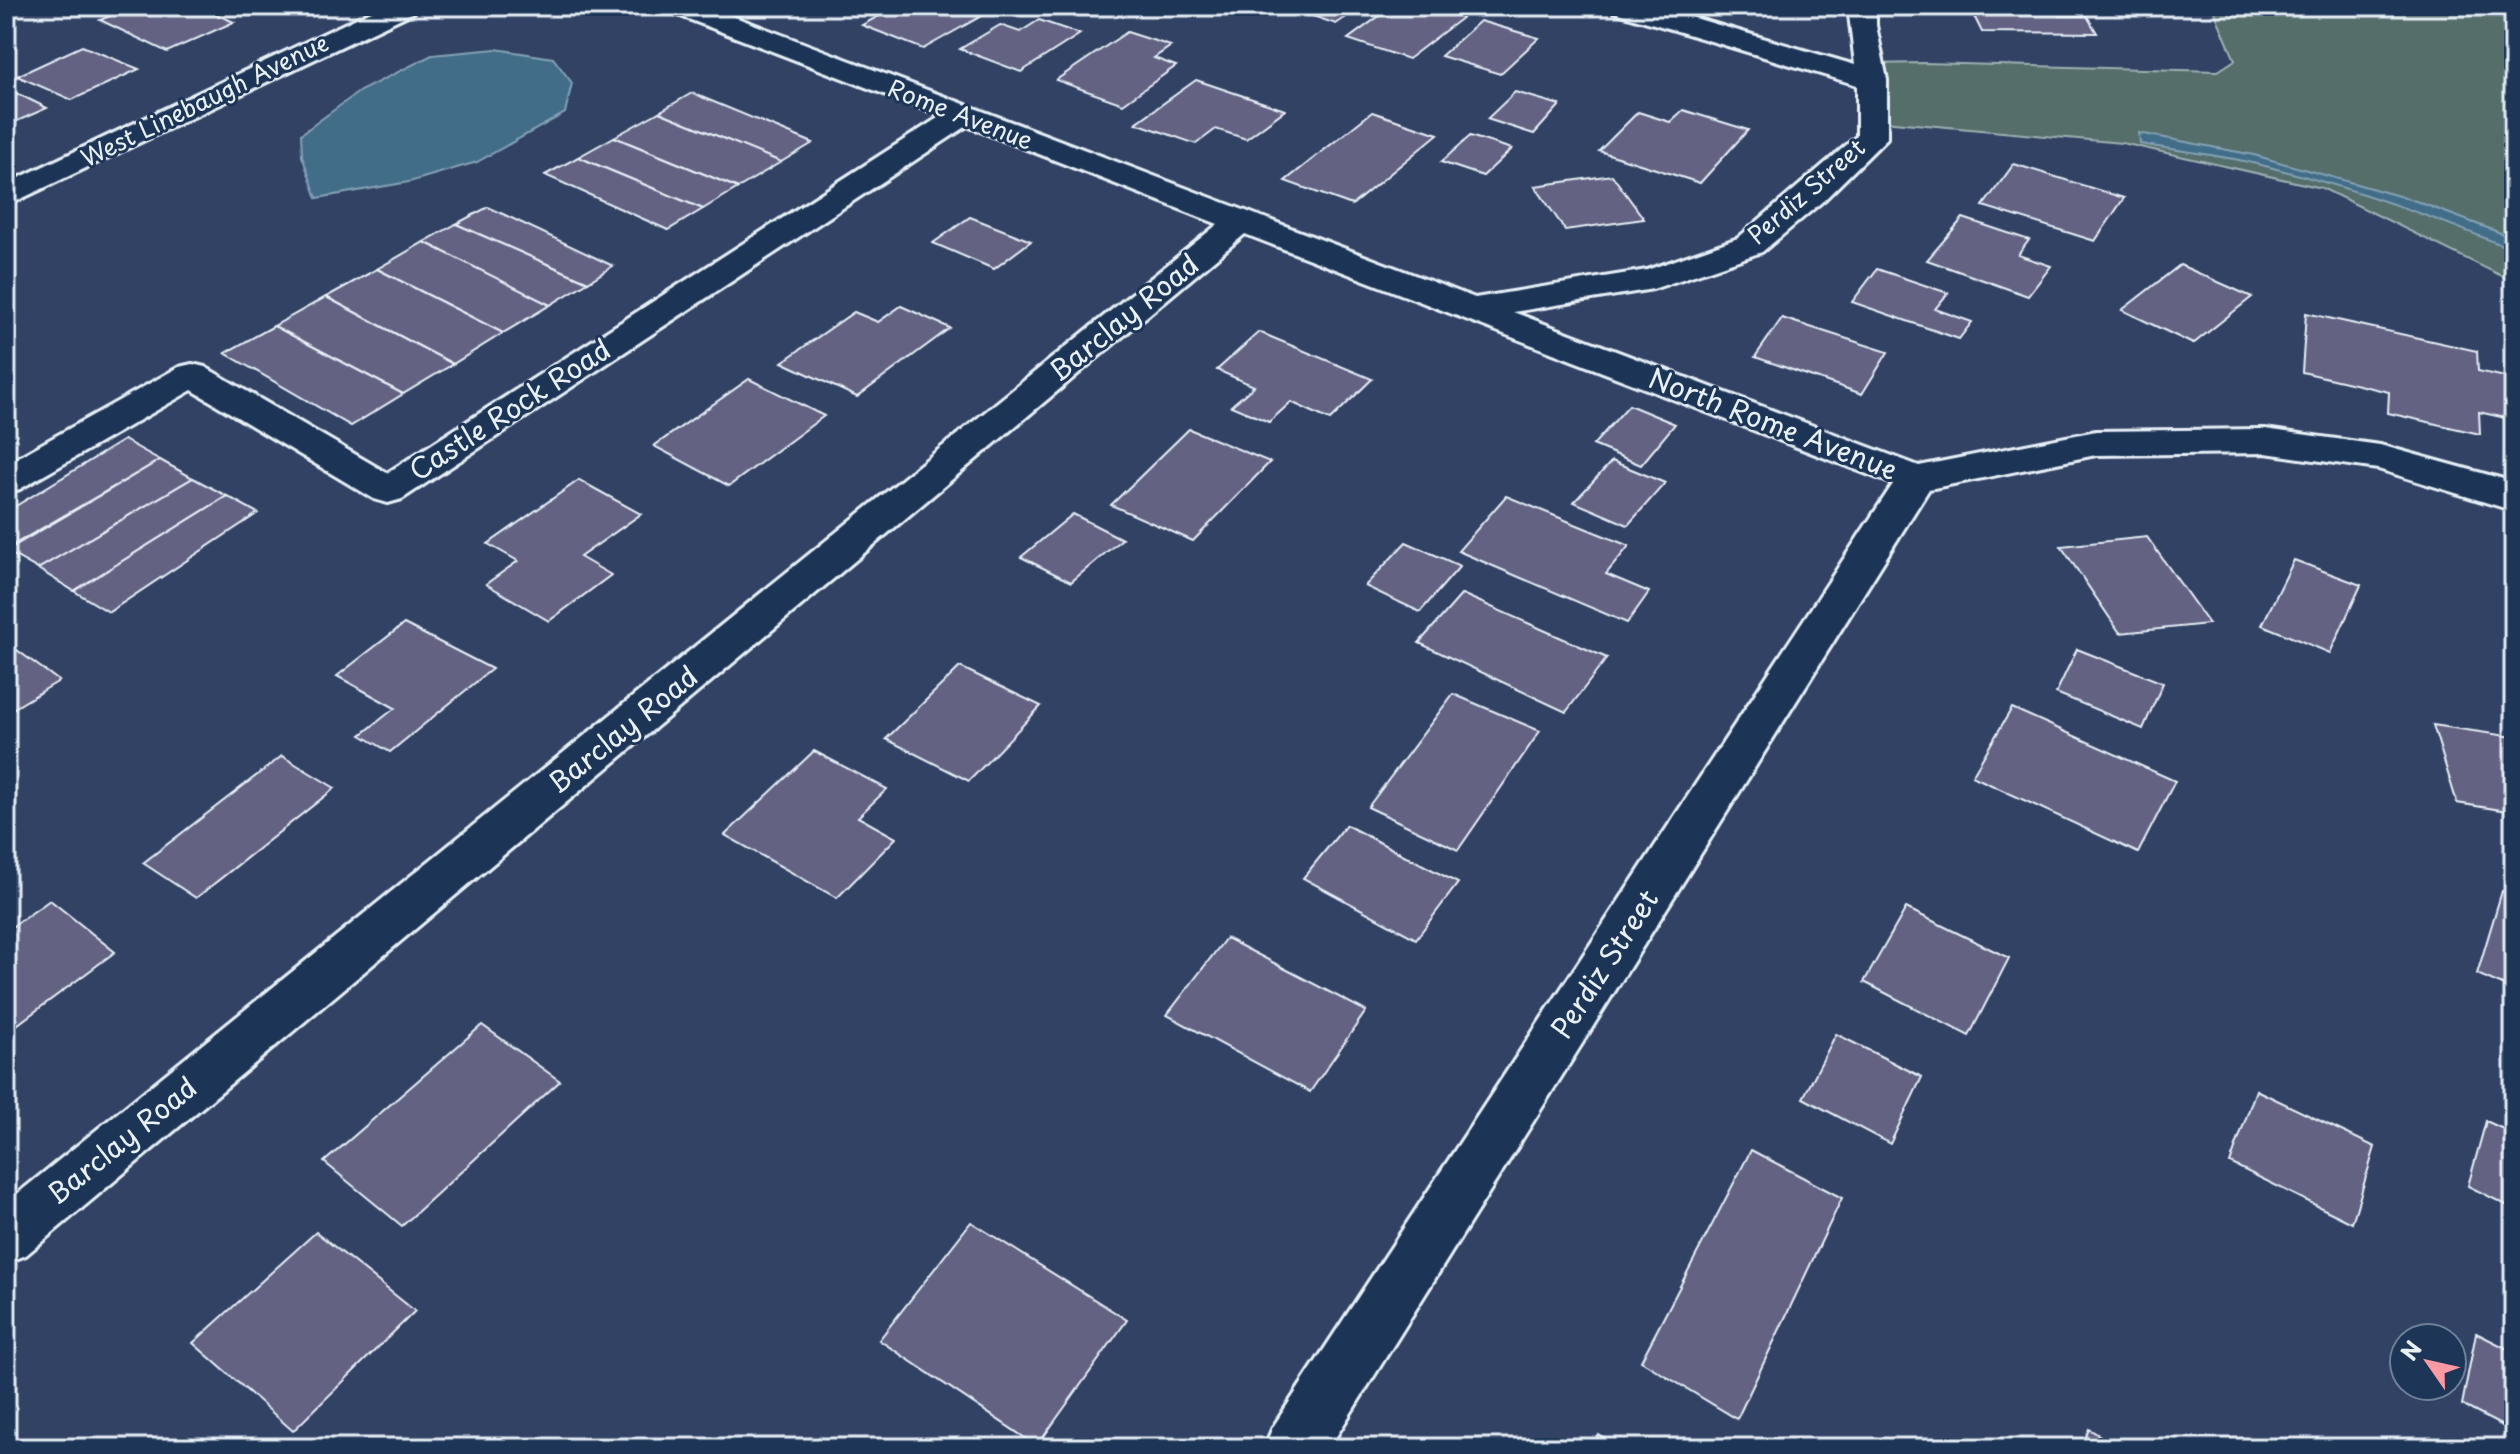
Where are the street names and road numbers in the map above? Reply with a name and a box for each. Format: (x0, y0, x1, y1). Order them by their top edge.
street label: West Linebaugh Avenue (74, 23, 334, 175)
street label: Rome Avenue (883, 69, 1039, 157)
street label: Perdiz Street (1739, 129, 1873, 252)
street label: Barclay Road (1039, 243, 1208, 391)
street label: Castle Rock Road (400, 327, 619, 490)
street label: North Rome Avenue (1643, 355, 1904, 490)
street label: Barclay Road (538, 655, 707, 803)
street label: Perdiz Street (1539, 880, 1668, 1046)
street label: Barclay Road (37, 1066, 206, 1214)

